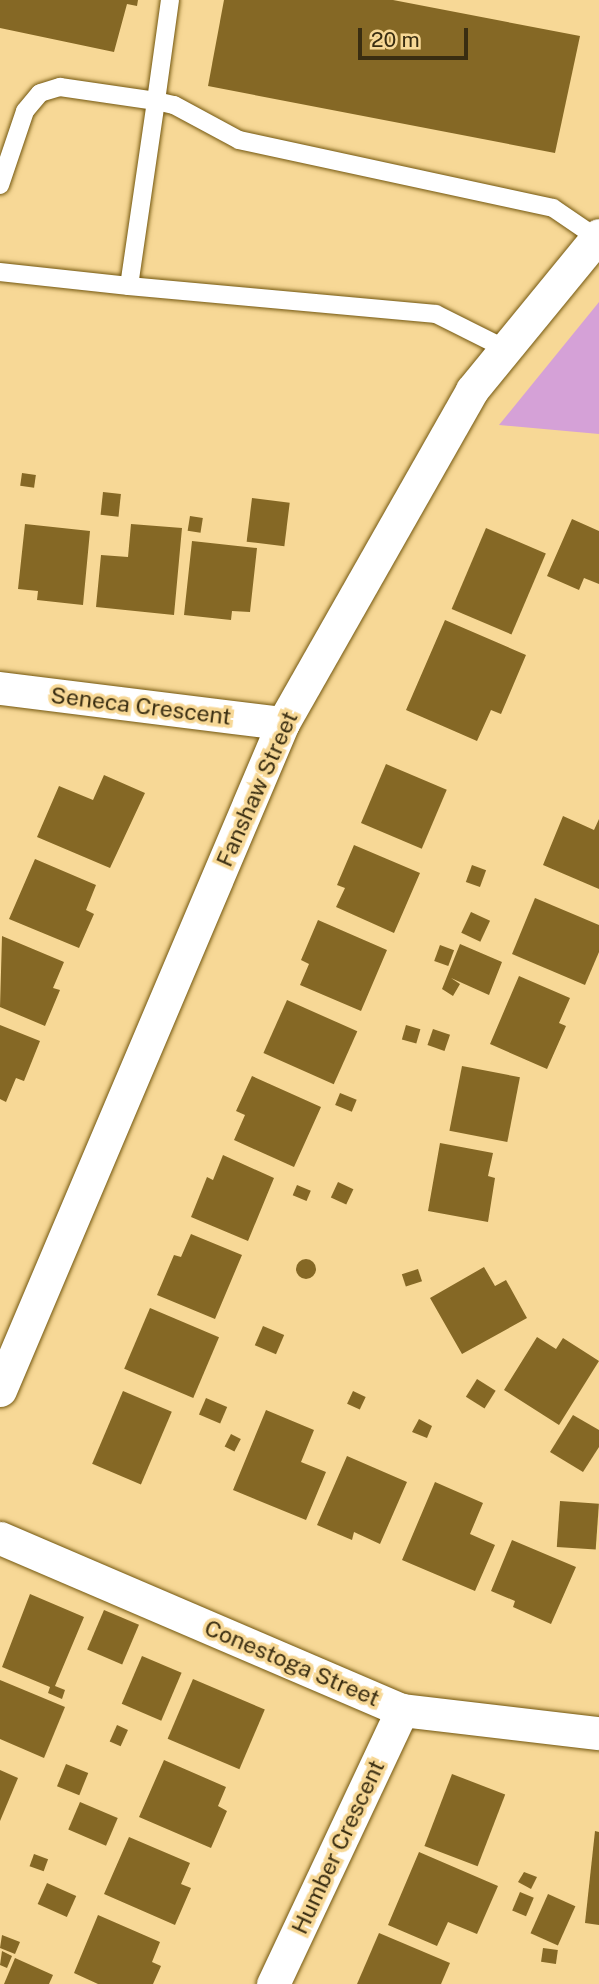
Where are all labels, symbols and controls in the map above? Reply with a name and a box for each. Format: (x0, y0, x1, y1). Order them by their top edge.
scale bar (361, 14, 471, 58)
text: 20 m (371, 27, 420, 52)
street label: Seneca Crescent (49, 681, 233, 731)
street label: Fanshaw Street (210, 707, 304, 871)
street label: Conestoga Street (200, 1614, 384, 1712)
street label: Humber Crescent (286, 1756, 390, 1938)

